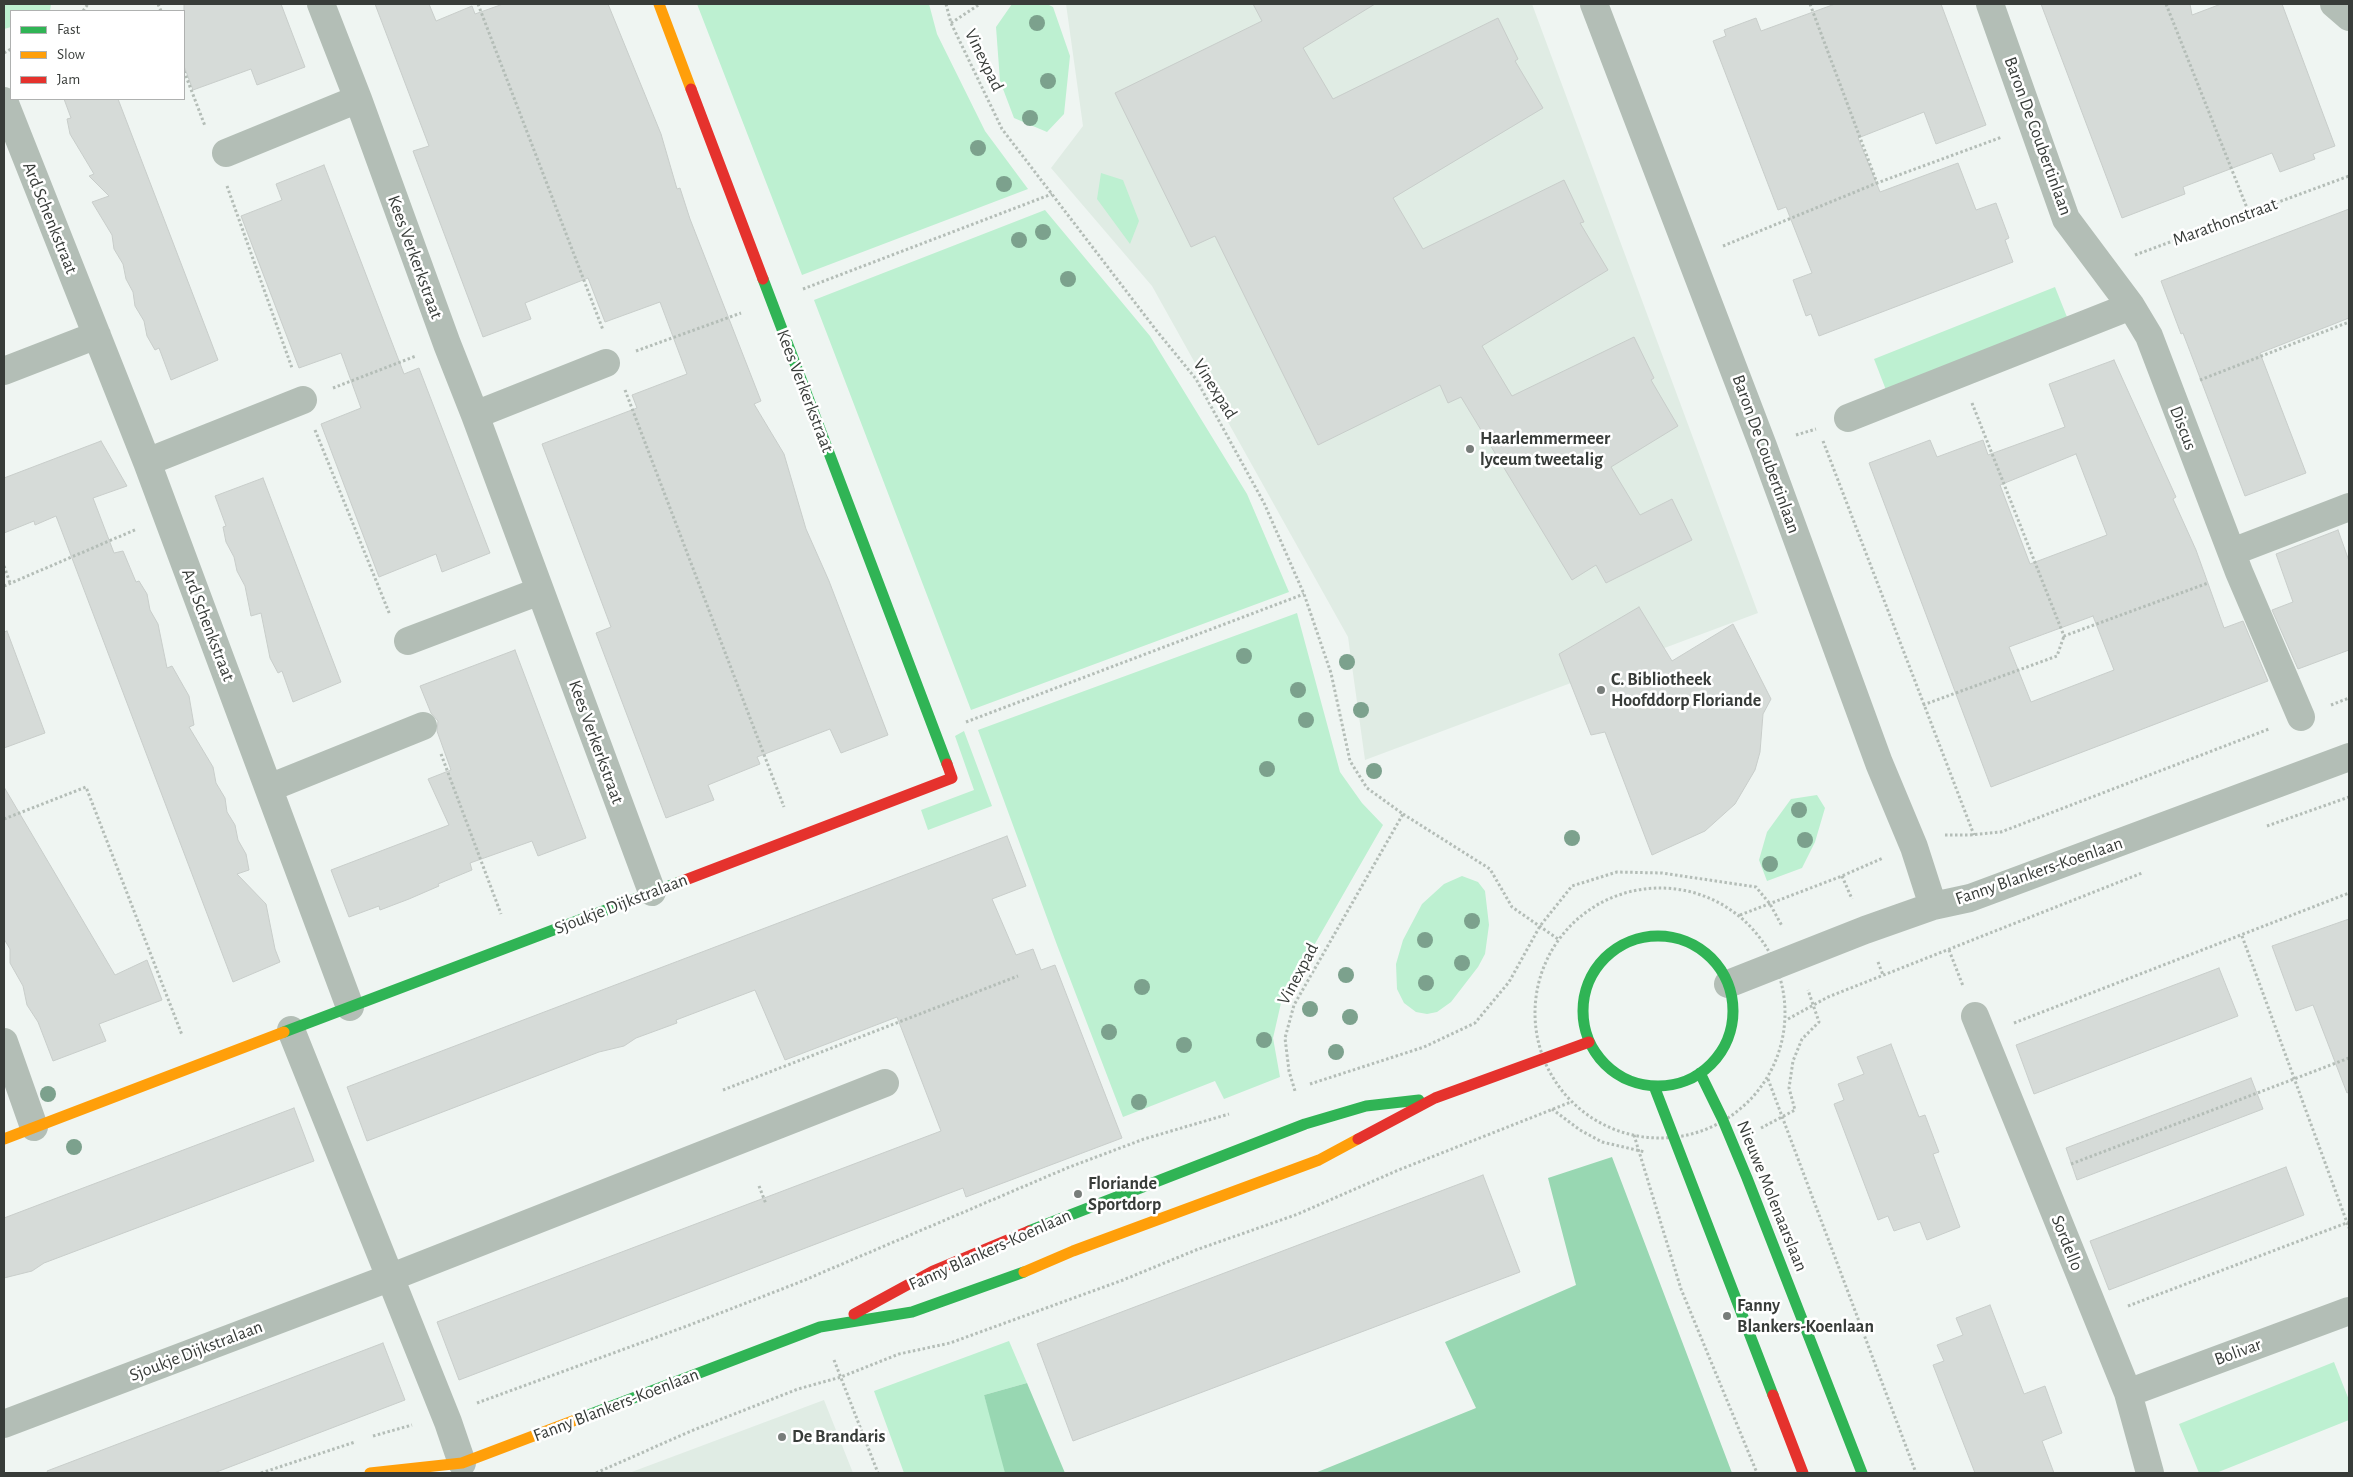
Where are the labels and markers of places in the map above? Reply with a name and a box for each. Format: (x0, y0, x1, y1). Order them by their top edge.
place label: Haarlemmermeer lyceum tweetalig (1480, 428, 1610, 470)
marker: Haarlemmermeer lyceum tweetalig (1464, 443, 1476, 455)
place label: C. Bibliotheek Hoofddorp Floriande (1611, 669, 1761, 712)
marker: C. Bibliotheek Hoofddorp Floriande (1595, 684, 1607, 696)
place label: Floriande Sportdorp (1088, 1173, 1161, 1216)
marker: Floriande Sportdorp (1072, 1188, 1084, 1200)
place label: Fanny Blankers-Koenlaan (1737, 1295, 1874, 1338)
marker: Fanny Blankers-Koenlaan (1721, 1310, 1733, 1322)
place label: De Brandaris (792, 1426, 885, 1448)
marker: De Brandaris (776, 1431, 788, 1443)

